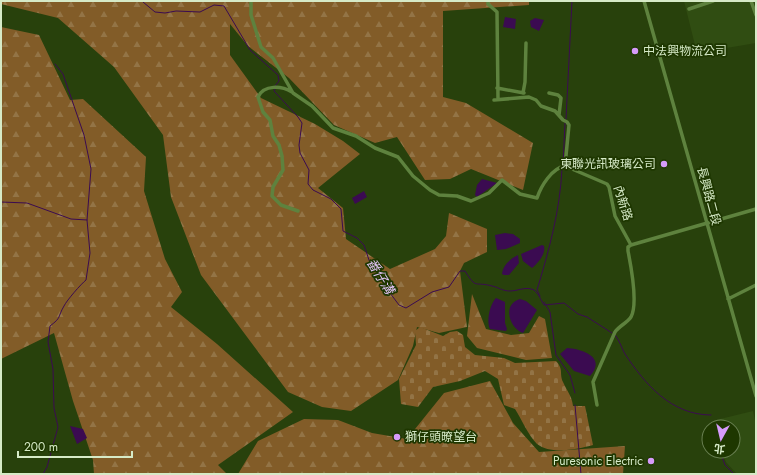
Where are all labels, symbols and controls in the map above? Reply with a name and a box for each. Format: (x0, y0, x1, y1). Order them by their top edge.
place label: 中法興物流公司 (643, 42, 727, 60)
marker: 中法興物流公司 (630, 46, 640, 56)
place label: 東聯光訊玻璃公司 (560, 155, 656, 173)
marker: 東聯光訊玻璃公司 (659, 159, 669, 169)
street label: 長興路二段 (693, 165, 725, 227)
street label: 內新路 (609, 183, 637, 223)
water label: 番仔溝 (362, 255, 400, 300)
north arrow (701, 419, 741, 459)
place label: 獅仔頭暸望台 (405, 428, 477, 446)
marker: 獅仔頭暸望台 (392, 432, 402, 442)
scale bar (18, 433, 132, 459)
text: 200 m (24, 438, 58, 456)
text: 北 (713, 440, 726, 458)
place label: Puresonic Electric (553, 452, 643, 470)
marker: Puresonic Electric (646, 456, 656, 466)

